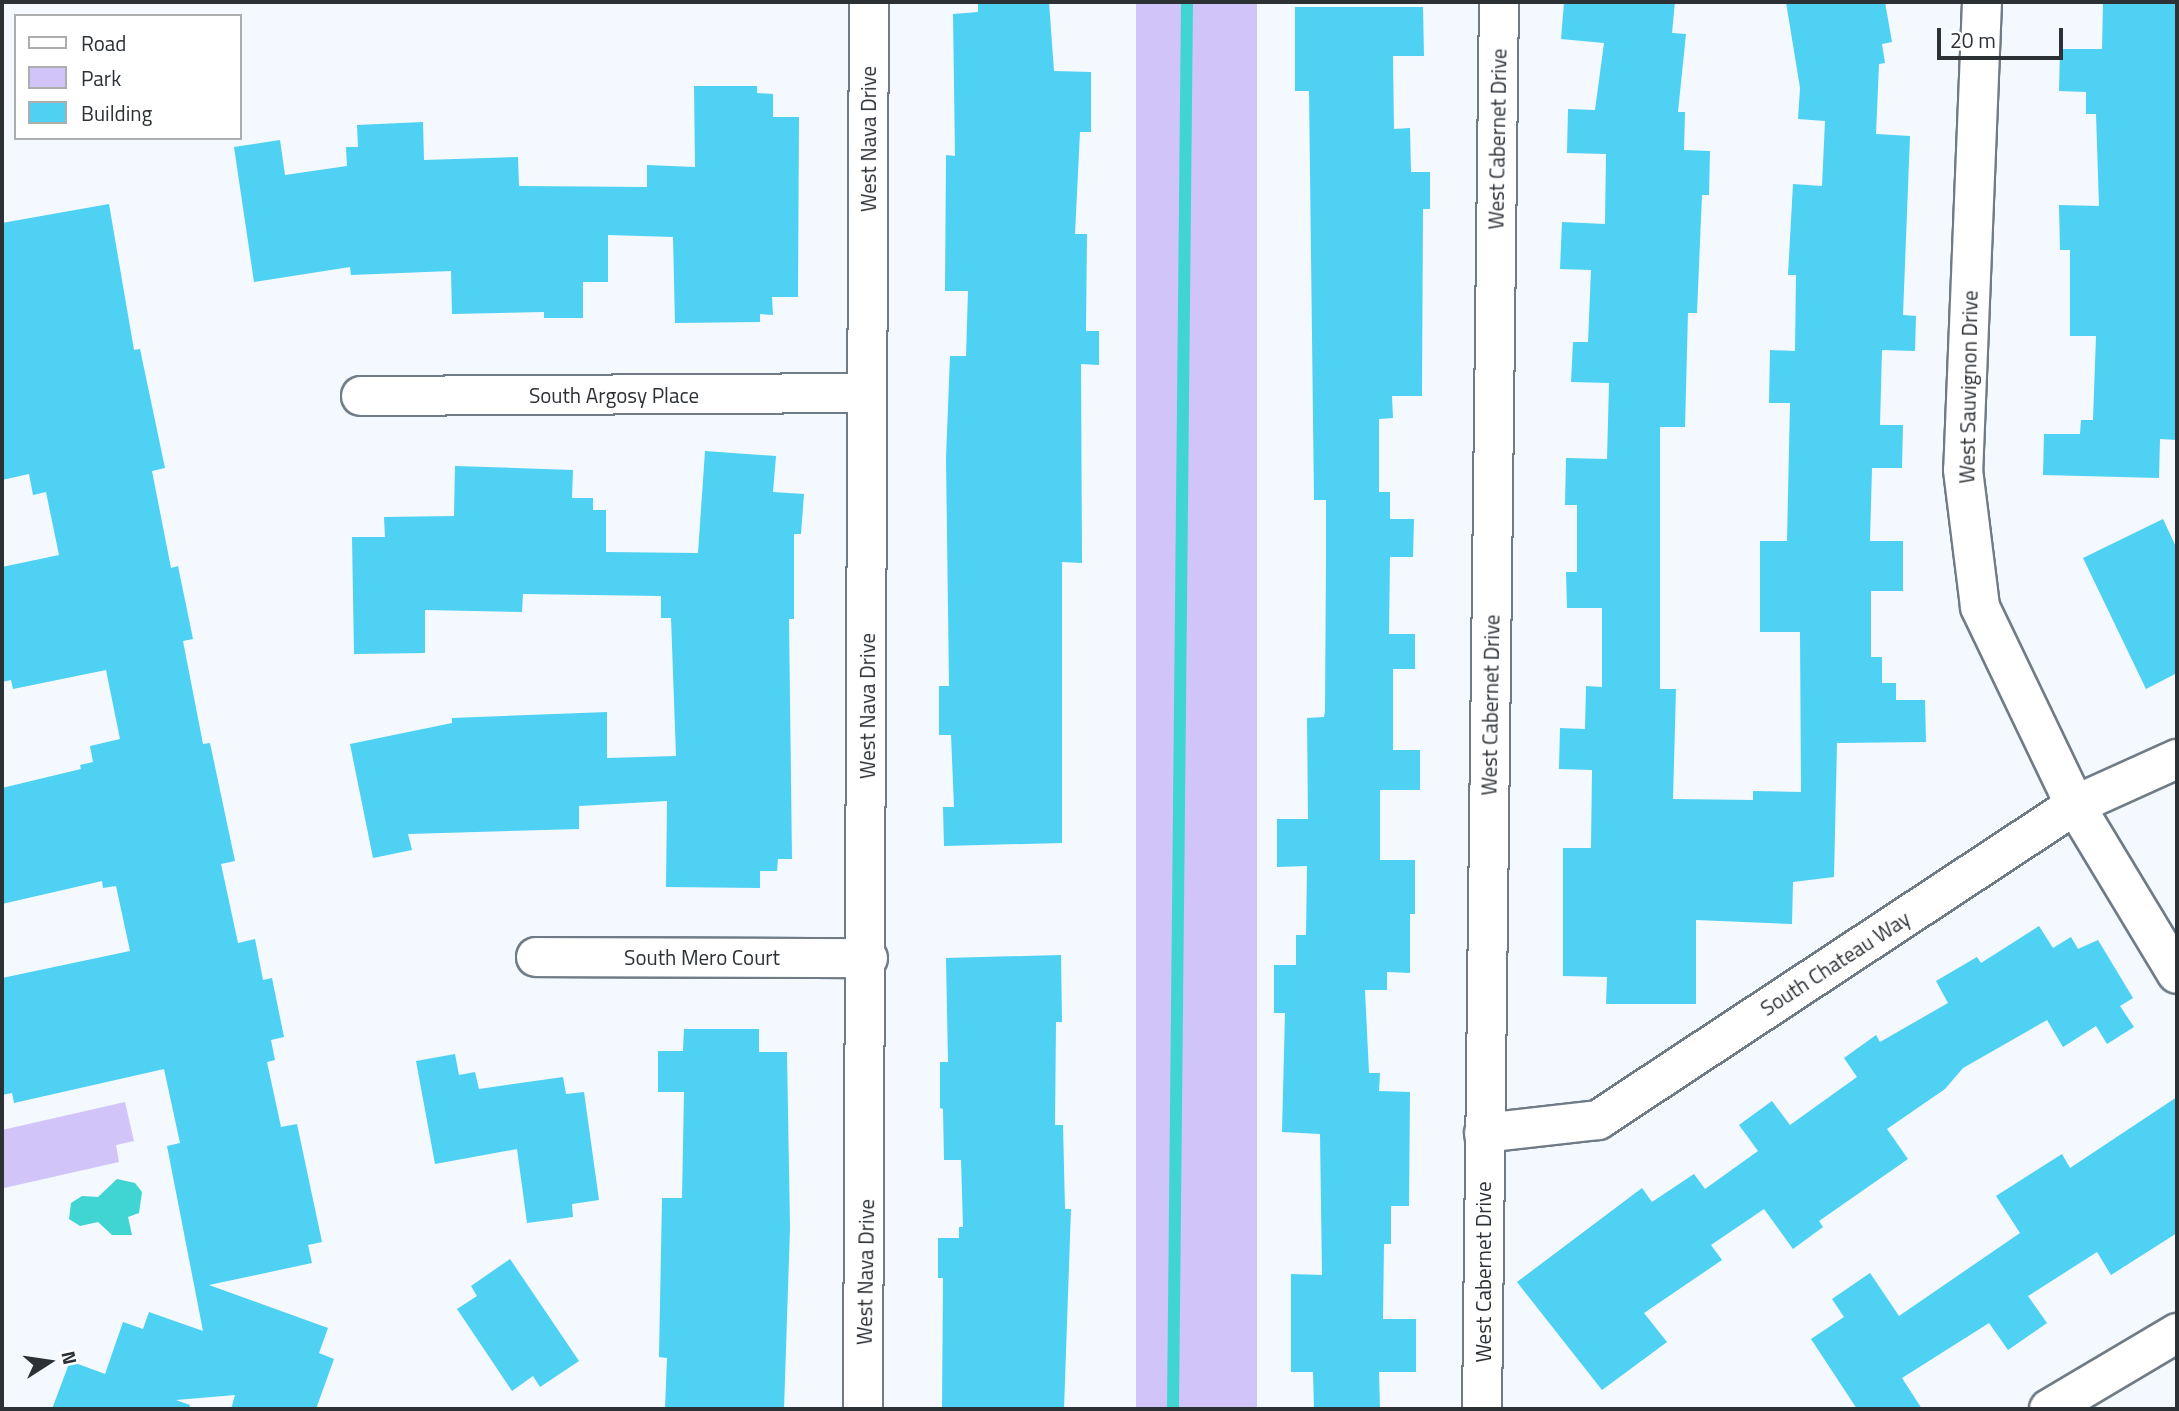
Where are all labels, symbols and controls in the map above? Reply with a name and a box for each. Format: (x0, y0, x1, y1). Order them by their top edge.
legend (14, 14, 242, 140)
scale bar (1941, 14, 2067, 58)
text: 20 m (1950, 24, 1996, 56)
text: Road (81, 27, 126, 59)
street label: West Cabernet Drive (1483, 48, 1511, 230)
text: Park (81, 62, 121, 94)
street label: West Nava Drive (855, 66, 881, 212)
text: Building (81, 97, 152, 129)
street label: West Sauvignon Drive (1954, 290, 1982, 484)
street label: South Argosy Place (529, 382, 699, 408)
street label: West Cabernet Drive (1476, 614, 1504, 796)
street label: West Nava Drive (854, 633, 880, 779)
street label: South Chateau Way (1755, 905, 1915, 1021)
street label: South Mero Court (624, 944, 780, 970)
street label: West Cabernet Drive (1470, 1181, 1496, 1363)
street label: West Nava Drive (851, 1199, 879, 1345)
north arrow (14, 1327, 84, 1397)
text: N (54, 1348, 86, 1367)

